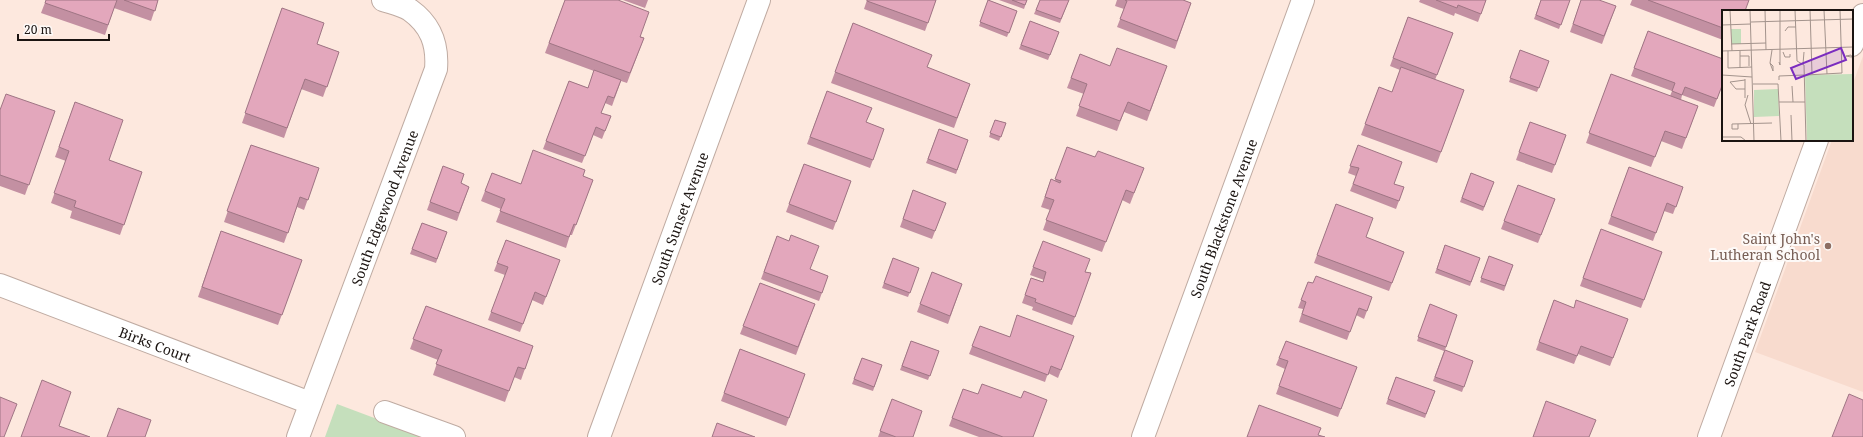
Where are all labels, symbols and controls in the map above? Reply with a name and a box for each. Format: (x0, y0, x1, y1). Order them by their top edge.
inset map (1722, 10, 1853, 141)
scale bar (18, 16, 109, 42)
text: 20 m (24, 21, 52, 38)
street label: South Edgewood Avenue (346, 127, 422, 288)
street label: South Blackstone Avenue (1185, 136, 1261, 300)
street label: South Sunset Avenue (646, 149, 712, 287)
place label: Saint John's Lutheran School (1710, 229, 1821, 264)
marker: Saint John's Lutheran School (1823, 241, 1833, 251)
street label: South Park Road (1719, 278, 1775, 389)
street label: Birks Court (116, 322, 194, 366)

